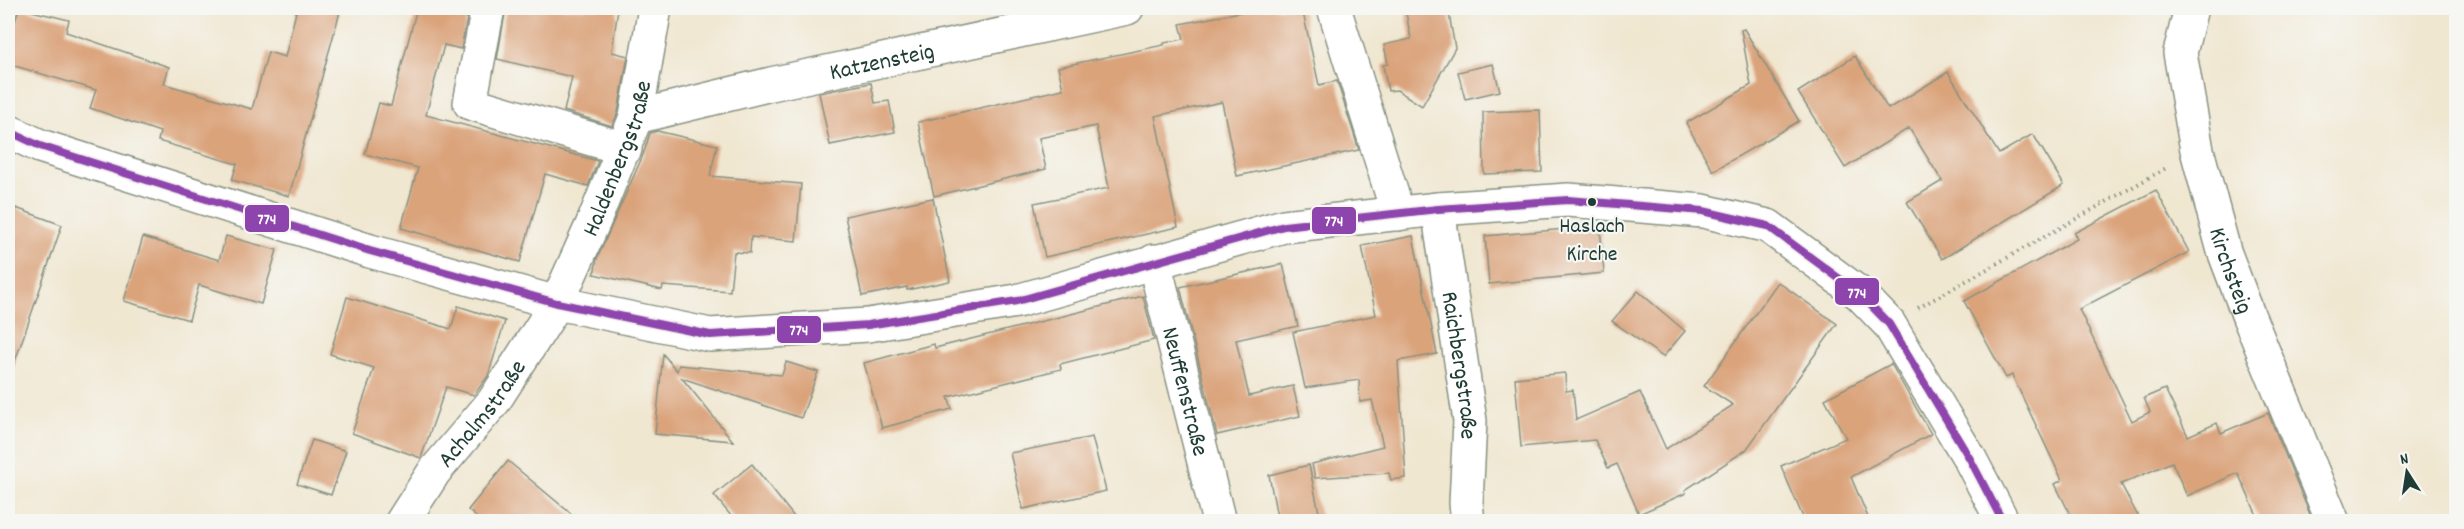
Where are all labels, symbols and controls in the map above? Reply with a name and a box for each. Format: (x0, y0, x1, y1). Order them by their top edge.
street label: Katzensteig (827, 36, 938, 91)
street label: Haldenbergstraße (575, 78, 662, 243)
marker: Haslach Kirche (1586, 196, 1598, 208)
line badge: 774 (244, 204, 290, 233)
line badge: 774 (1311, 206, 1357, 235)
text: 774 (258, 209, 276, 232)
text: 774 (1325, 211, 1343, 234)
place label: Haslach Kirche (1559, 212, 1625, 271)
street label: Kirchsteig (2198, 224, 2260, 319)
line badge: 774 (1834, 277, 1880, 306)
text: 774 (1848, 283, 1866, 306)
street label: Raichbergstraße (1431, 289, 1484, 440)
line badge: 774 (776, 315, 822, 344)
text: 774 (790, 320, 808, 343)
street label: Neuffenstraße (1151, 324, 1216, 460)
street label: Achalmstraße (431, 354, 536, 476)
north arrow (2377, 442, 2437, 502)
text: N (2398, 448, 2411, 472)

